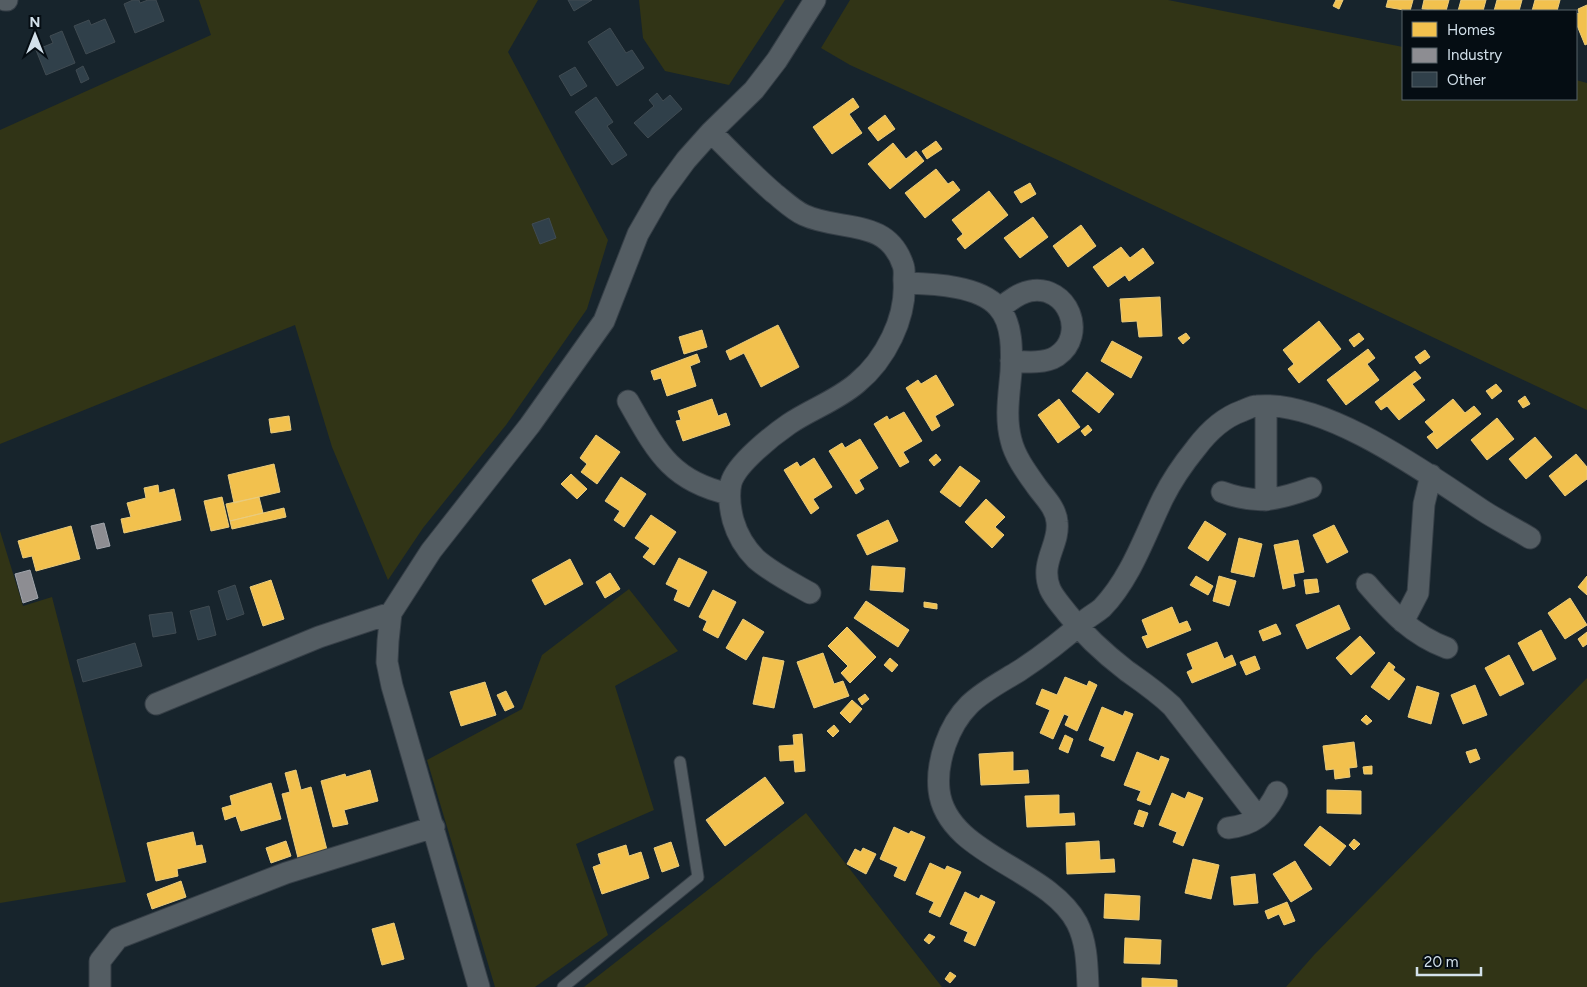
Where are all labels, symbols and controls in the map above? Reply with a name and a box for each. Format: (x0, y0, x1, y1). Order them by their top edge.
north arrow (10, 10, 60, 60)
legend (1402, 10, 1577, 100)
text: N (30, 14, 40, 31)
text: Homes (1447, 21, 1495, 39)
text: Industry (1447, 46, 1502, 64)
text: Other (1447, 71, 1486, 89)
scale bar (1417, 944, 1481, 976)
text: 20 m (1424, 953, 1458, 971)

